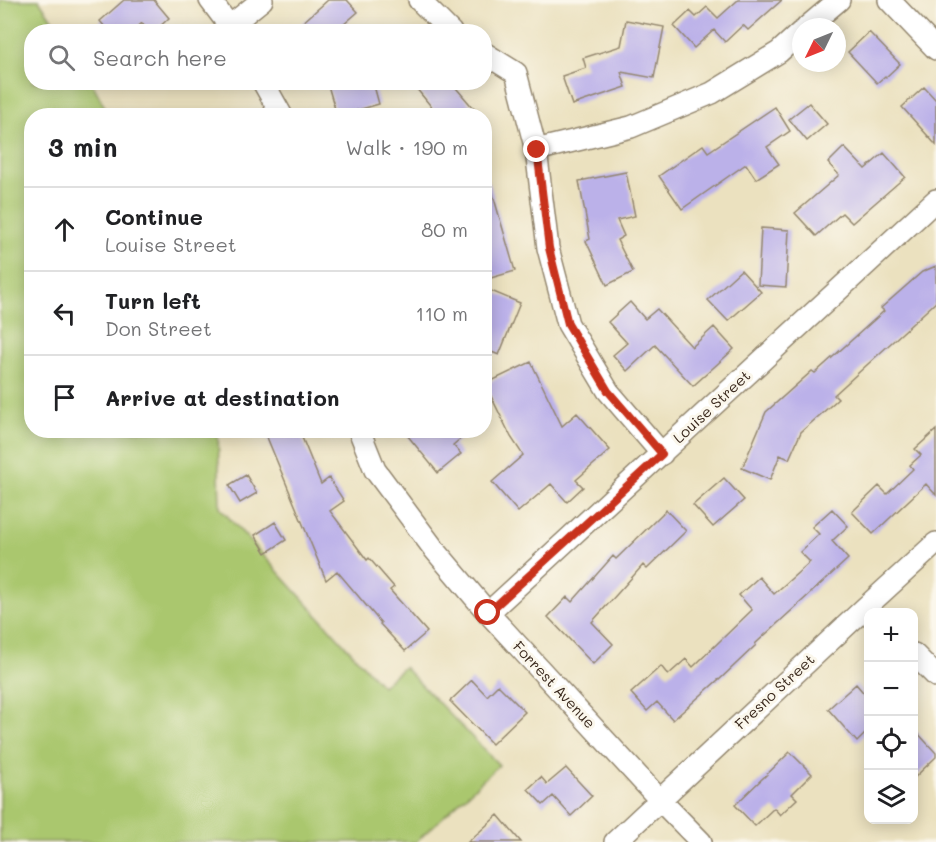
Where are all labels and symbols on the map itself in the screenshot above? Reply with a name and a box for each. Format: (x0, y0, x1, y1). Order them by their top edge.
north arrow (792, 18, 846, 72)
route end (523, 136, 549, 162)
street label: Louise Street (668, 365, 754, 447)
route start (474, 599, 500, 625)
street label: Forrest Avenue (509, 636, 600, 732)
street label: Fresno Street (730, 649, 819, 733)

